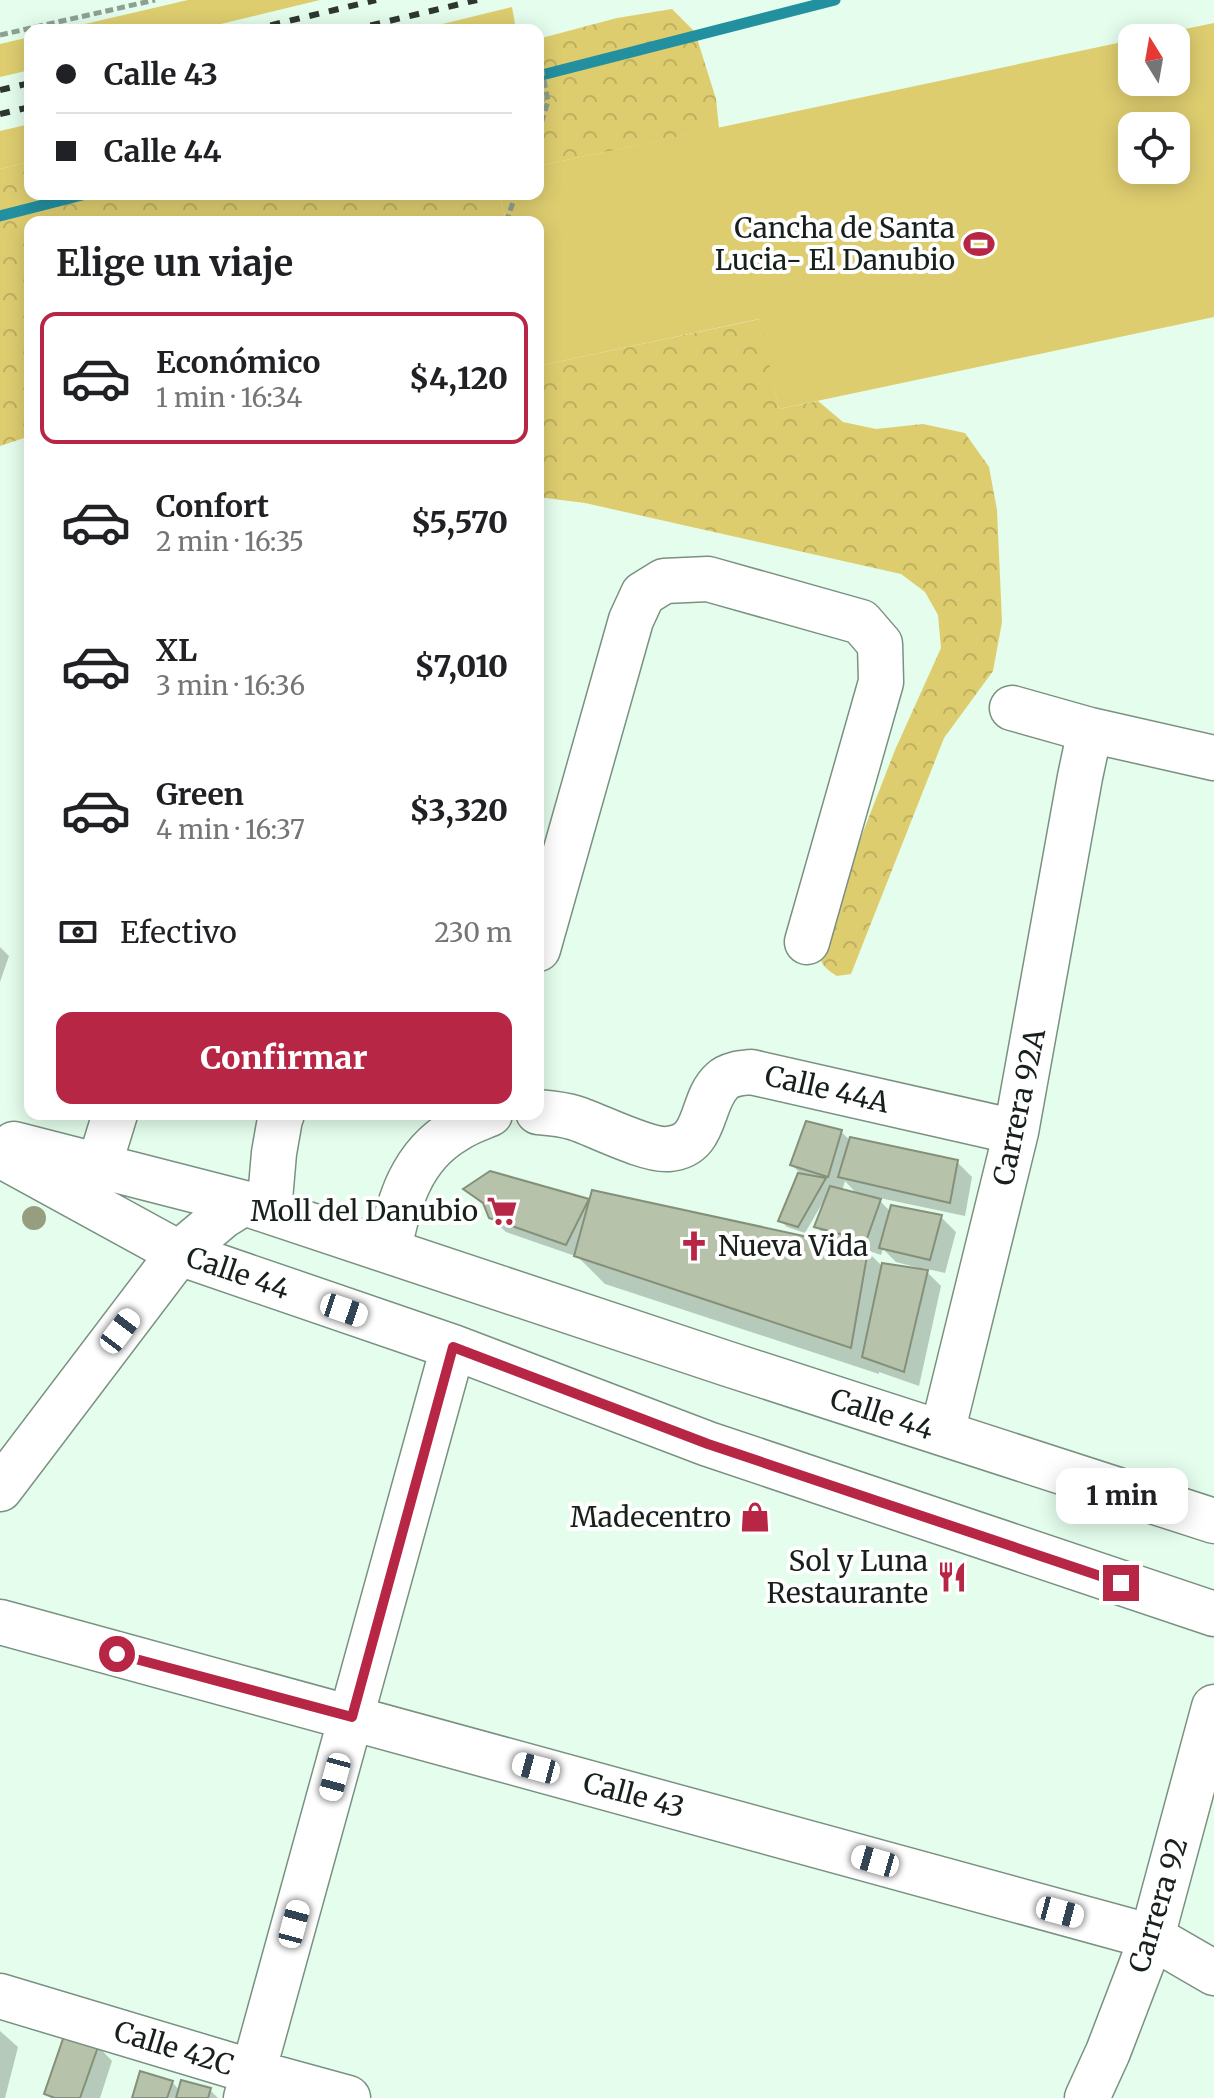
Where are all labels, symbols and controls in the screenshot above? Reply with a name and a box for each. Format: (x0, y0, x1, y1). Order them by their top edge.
north arrow (1118, 24, 1190, 96)
map controls (1118, 24, 1190, 184)
text: Calle 43 (104, 55, 218, 93)
button: locate (1118, 112, 1190, 184)
text: Calle 44 (104, 132, 222, 170)
place label: Cancha de Santa Lucia- El Danubio (715, 210, 955, 278)
sports icon: Cancha de Santa Lucia- El Danubio (962, 227, 996, 261)
text: Elige un viaje (56, 241, 293, 286)
icon: car (60, 342, 132, 414)
text: Económico (156, 343, 320, 381)
text: $4,120 (409, 359, 508, 397)
text: 1 min · 16:34 (156, 381, 302, 414)
icon: car (60, 486, 132, 558)
text: Confort (156, 487, 269, 525)
text: $5,570 (411, 503, 508, 541)
text: 2 min · 16:35 (156, 525, 304, 558)
icon: car (60, 630, 132, 702)
text: XL (156, 631, 197, 669)
text: $7,010 (415, 647, 508, 685)
text: 3 min · 16:36 (156, 669, 305, 702)
icon: car (60, 774, 132, 846)
text: Green (156, 775, 244, 813)
text: $3,320 (409, 791, 508, 829)
text: 4 min · 16:37 (156, 813, 305, 846)
icon: cash (56, 910, 100, 954)
text: Efectivo (120, 913, 237, 951)
text: 230 m (434, 916, 512, 949)
button: Confirmar (56, 1012, 512, 1104)
street label: Carrera 92A (985, 1025, 1053, 1189)
street label: Calle 44A (762, 1057, 893, 1121)
place label: Moll del Danubio (250, 1193, 478, 1229)
supermarket icon: Moll del Danubio (485, 1194, 519, 1228)
place label: Nueva Vida (718, 1228, 868, 1264)
church icon: Nueva Vida (677, 1229, 711, 1263)
street label: Calle 44 (182, 1239, 294, 1307)
car (317, 1291, 371, 1329)
car (96, 1305, 144, 1357)
street label: Calle 44 (826, 1380, 938, 1448)
callout: 1 min (1055, 1467, 1187, 1523)
text: 1 min (1086, 1479, 1158, 1512)
place label: Madecentro (570, 1499, 731, 1535)
shop icon: Madecentro (738, 1500, 772, 1534)
place label: Sol y Luna Restaurante (767, 1543, 928, 1611)
restaurant icon: Sol y Luna Restaurante (935, 1560, 969, 1594)
route end (1103, 1565, 1139, 1601)
route start (99, 1636, 135, 1672)
car (510, 1750, 562, 1786)
car (317, 1751, 353, 1803)
street label: Calle 43 (580, 1764, 688, 1826)
street label: Carrera 92 (1120, 1833, 1196, 1977)
car (849, 1843, 901, 1879)
car (1034, 1894, 1086, 1930)
car (276, 1898, 312, 1950)
street label: Calle 42C (110, 2013, 238, 2083)

